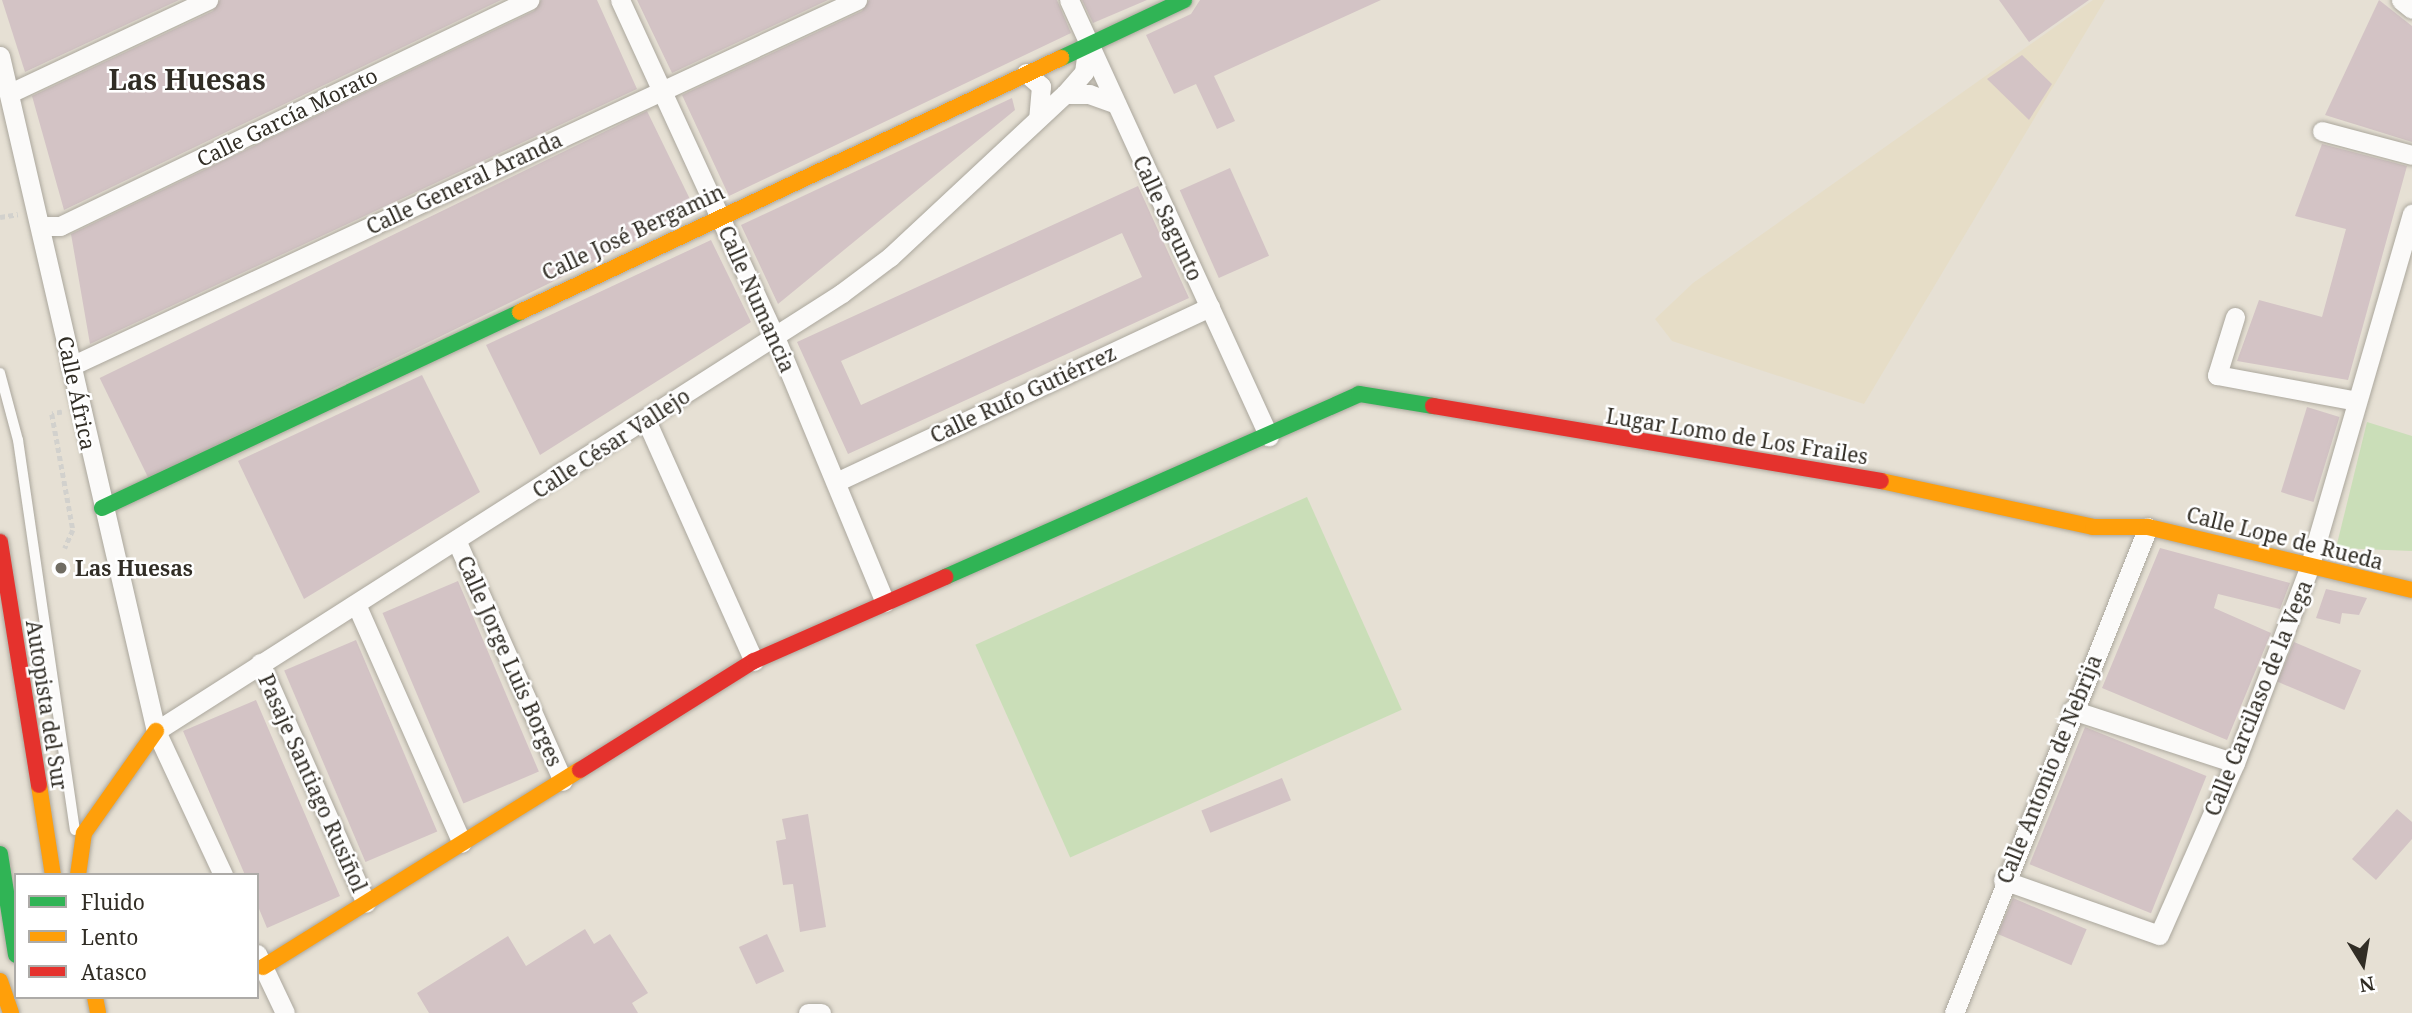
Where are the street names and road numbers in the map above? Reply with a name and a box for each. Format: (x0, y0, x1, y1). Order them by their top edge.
street label: Calle García Morato (192, 62, 382, 172)
street label: Calle General Aranda (362, 127, 566, 239)
street label: Calle Sagunto (1128, 151, 1208, 285)
street label: Calle José Bergamin (538, 179, 728, 285)
street label: Calle Numancia (713, 222, 801, 376)
street label: Calle África (53, 334, 101, 452)
street label: Calle Rufo Gutiérrez (926, 340, 1120, 448)
street label: Calle César Vallejo (528, 383, 694, 503)
street label: Lugar Lomo de Los Frailes (1604, 403, 1870, 469)
street label: Calle Lope de Rueda (2184, 501, 2386, 575)
street label: Calle Jorge Luis Borges (452, 552, 568, 770)
street label: Calle Carcilaso de la Vega (2199, 576, 2317, 820)
street label: Autopista del Sur (21, 618, 73, 792)
street label: Calle Antonio de Nebrija (1992, 651, 2106, 887)
street label: Pasaje Santiago Rusiñol (254, 670, 372, 896)

